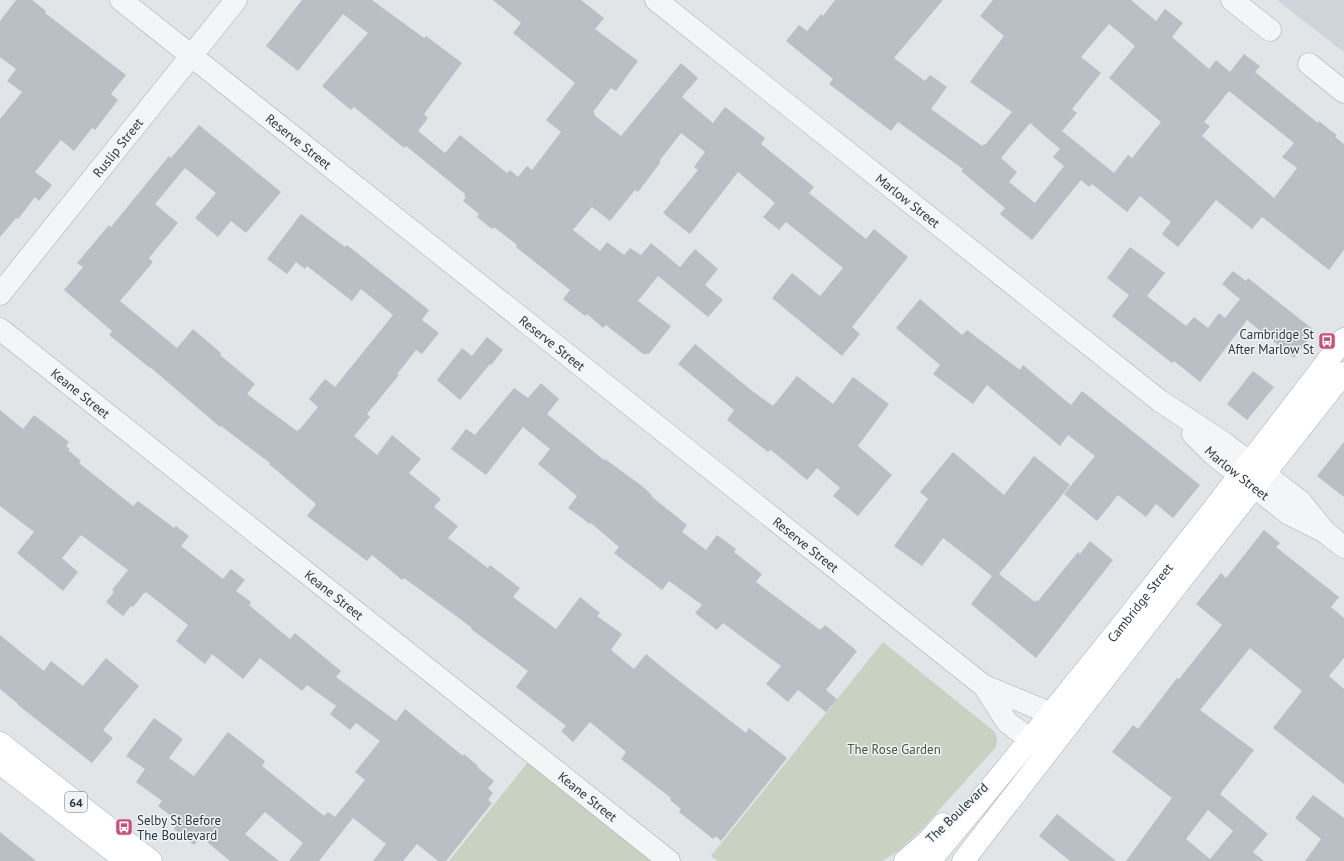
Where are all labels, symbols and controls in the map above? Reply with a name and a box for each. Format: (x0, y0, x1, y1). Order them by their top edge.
street label: Reserve Street (262, 110, 336, 173)
street label: Ruslip Street (89, 114, 147, 180)
street label: Marlow Street (872, 170, 944, 232)
street label: Reserve Street (516, 311, 589, 375)
place label: Cambridge St After Marlow St (1228, 326, 1315, 358)
bus stop icon: Cambridge St After Marlow St (1317, 331, 1337, 351)
street label: Keane Street (48, 364, 114, 422)
street label: Marlow Street (1201, 442, 1273, 504)
street label: Reserve Street (769, 513, 843, 576)
street label: Cambridge Street (1103, 559, 1177, 645)
street label: Keane Street (301, 566, 368, 624)
park label: The Rose Garden (847, 741, 941, 758)
street label: Keane Street (555, 768, 621, 825)
street label: The Boulevard (922, 779, 992, 847)
road number: 64 (65, 792, 87, 812)
place label: Selby St Before The Boulevard (137, 812, 221, 844)
bus stop icon: Selby St Before The Boulevard (114, 817, 134, 837)

